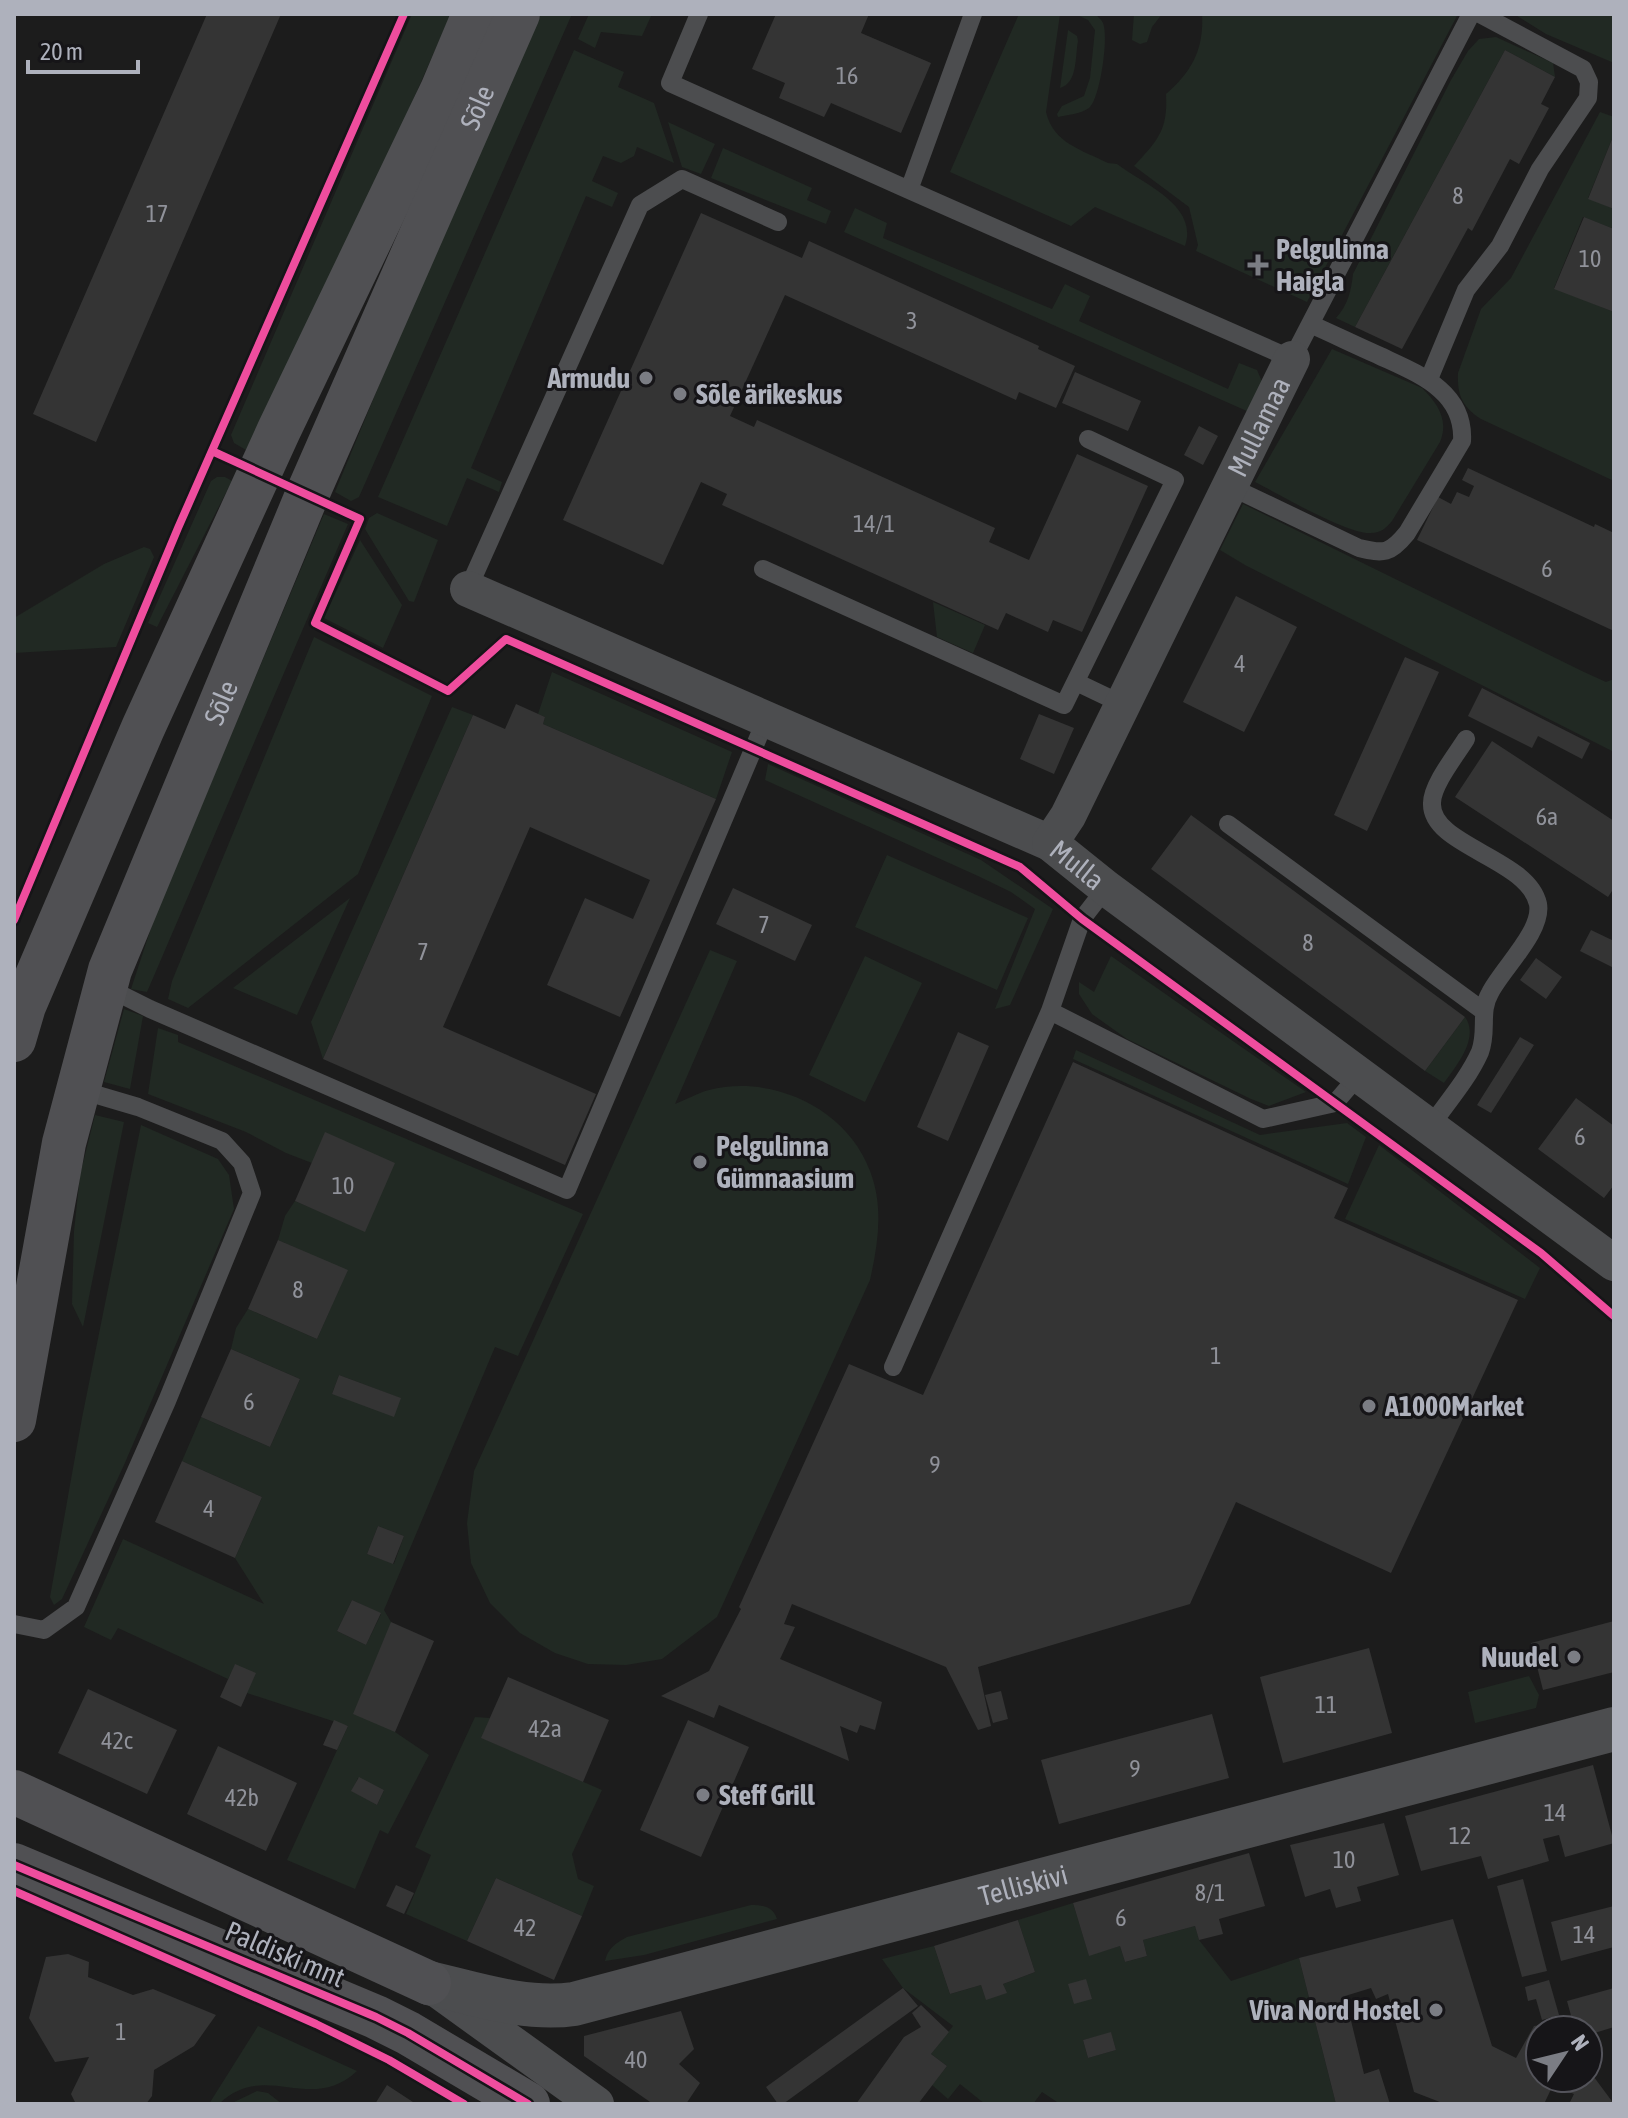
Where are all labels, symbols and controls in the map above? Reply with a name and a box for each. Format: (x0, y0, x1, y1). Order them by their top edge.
scale bar (28, 24, 138, 74)
text: 20 m (40, 38, 83, 65)
house number: 16 (836, 62, 858, 89)
street label: Sõle (453, 80, 501, 134)
house number: 8 (1452, 182, 1464, 209)
house number: 17 (146, 200, 168, 227)
place label: Pelgulinna Haigla (1276, 233, 1389, 297)
house number: 10 (1579, 245, 1601, 272)
marker: Pelgulinna Haigla (1247, 254, 1269, 276)
house number: 3 (906, 307, 918, 334)
place label: Armudu (547, 362, 630, 394)
marker: Armudu (637, 369, 655, 387)
street label: Mullamaa (1221, 372, 1297, 482)
place label: Sõle ärikeskus (696, 378, 843, 410)
marker: Sõle ärikeskus (671, 385, 689, 403)
house number: 14/1 (853, 510, 895, 537)
house number: 6 (1541, 555, 1553, 582)
house number: 4 (1234, 650, 1246, 677)
street label: Sõle (198, 676, 244, 729)
house number: 6a (1536, 803, 1558, 830)
street label: Mulla (1044, 834, 1111, 896)
house number: 7 (758, 911, 770, 938)
house number: 8 (1302, 929, 1314, 956)
house number: 7 (417, 938, 429, 965)
house number: 6 (1574, 1123, 1586, 1150)
place label: Pelgulinna Gümnaasium (716, 1130, 854, 1194)
marker: Pelgulinna Gümnaasium (691, 1153, 709, 1171)
house number: 10 (332, 1172, 354, 1199)
house number: 8 (292, 1276, 304, 1303)
house number: 1 (1210, 1342, 1222, 1369)
house number: 6 (243, 1388, 255, 1415)
place label: A1000Market (1384, 1390, 1524, 1422)
marker: A1000Market (1360, 1397, 1378, 1415)
house number: 9 (929, 1451, 941, 1478)
house number: 4 (203, 1495, 215, 1522)
place label: Nuudel (1481, 1641, 1559, 1673)
marker: Nuudel (1565, 1648, 1583, 1666)
house number: 11 (1315, 1691, 1337, 1718)
house number: 42a (528, 1715, 562, 1742)
house number: 42c (101, 1727, 133, 1754)
house number: 9 (1129, 1755, 1141, 1782)
place label: Steff Grill (719, 1779, 815, 1811)
house number: 42b (225, 1784, 259, 1811)
marker: Steff Grill (694, 1786, 712, 1804)
house number: 14 (1544, 1799, 1566, 1826)
house number: 12 (1449, 1822, 1471, 1849)
house number: 10 (1333, 1846, 1355, 1873)
street label: Telliskivi (975, 1858, 1071, 1912)
house number: 8/1 (1195, 1879, 1225, 1906)
house number: 6 (1115, 1904, 1127, 1931)
house number: 42 (514, 1914, 536, 1941)
street label: Paldiski mnt (221, 1915, 349, 1993)
house number: 14 (1573, 1921, 1595, 1948)
place label: Viva Nord Hostel (1248, 1994, 1421, 2026)
marker: Viva Nord Hostel (1427, 2001, 1445, 2019)
north arrow (1524, 2014, 1604, 2094)
house number: 1 (115, 2018, 127, 2045)
text: N (1566, 2030, 1595, 2055)
house number: 40 (625, 2046, 647, 2073)

